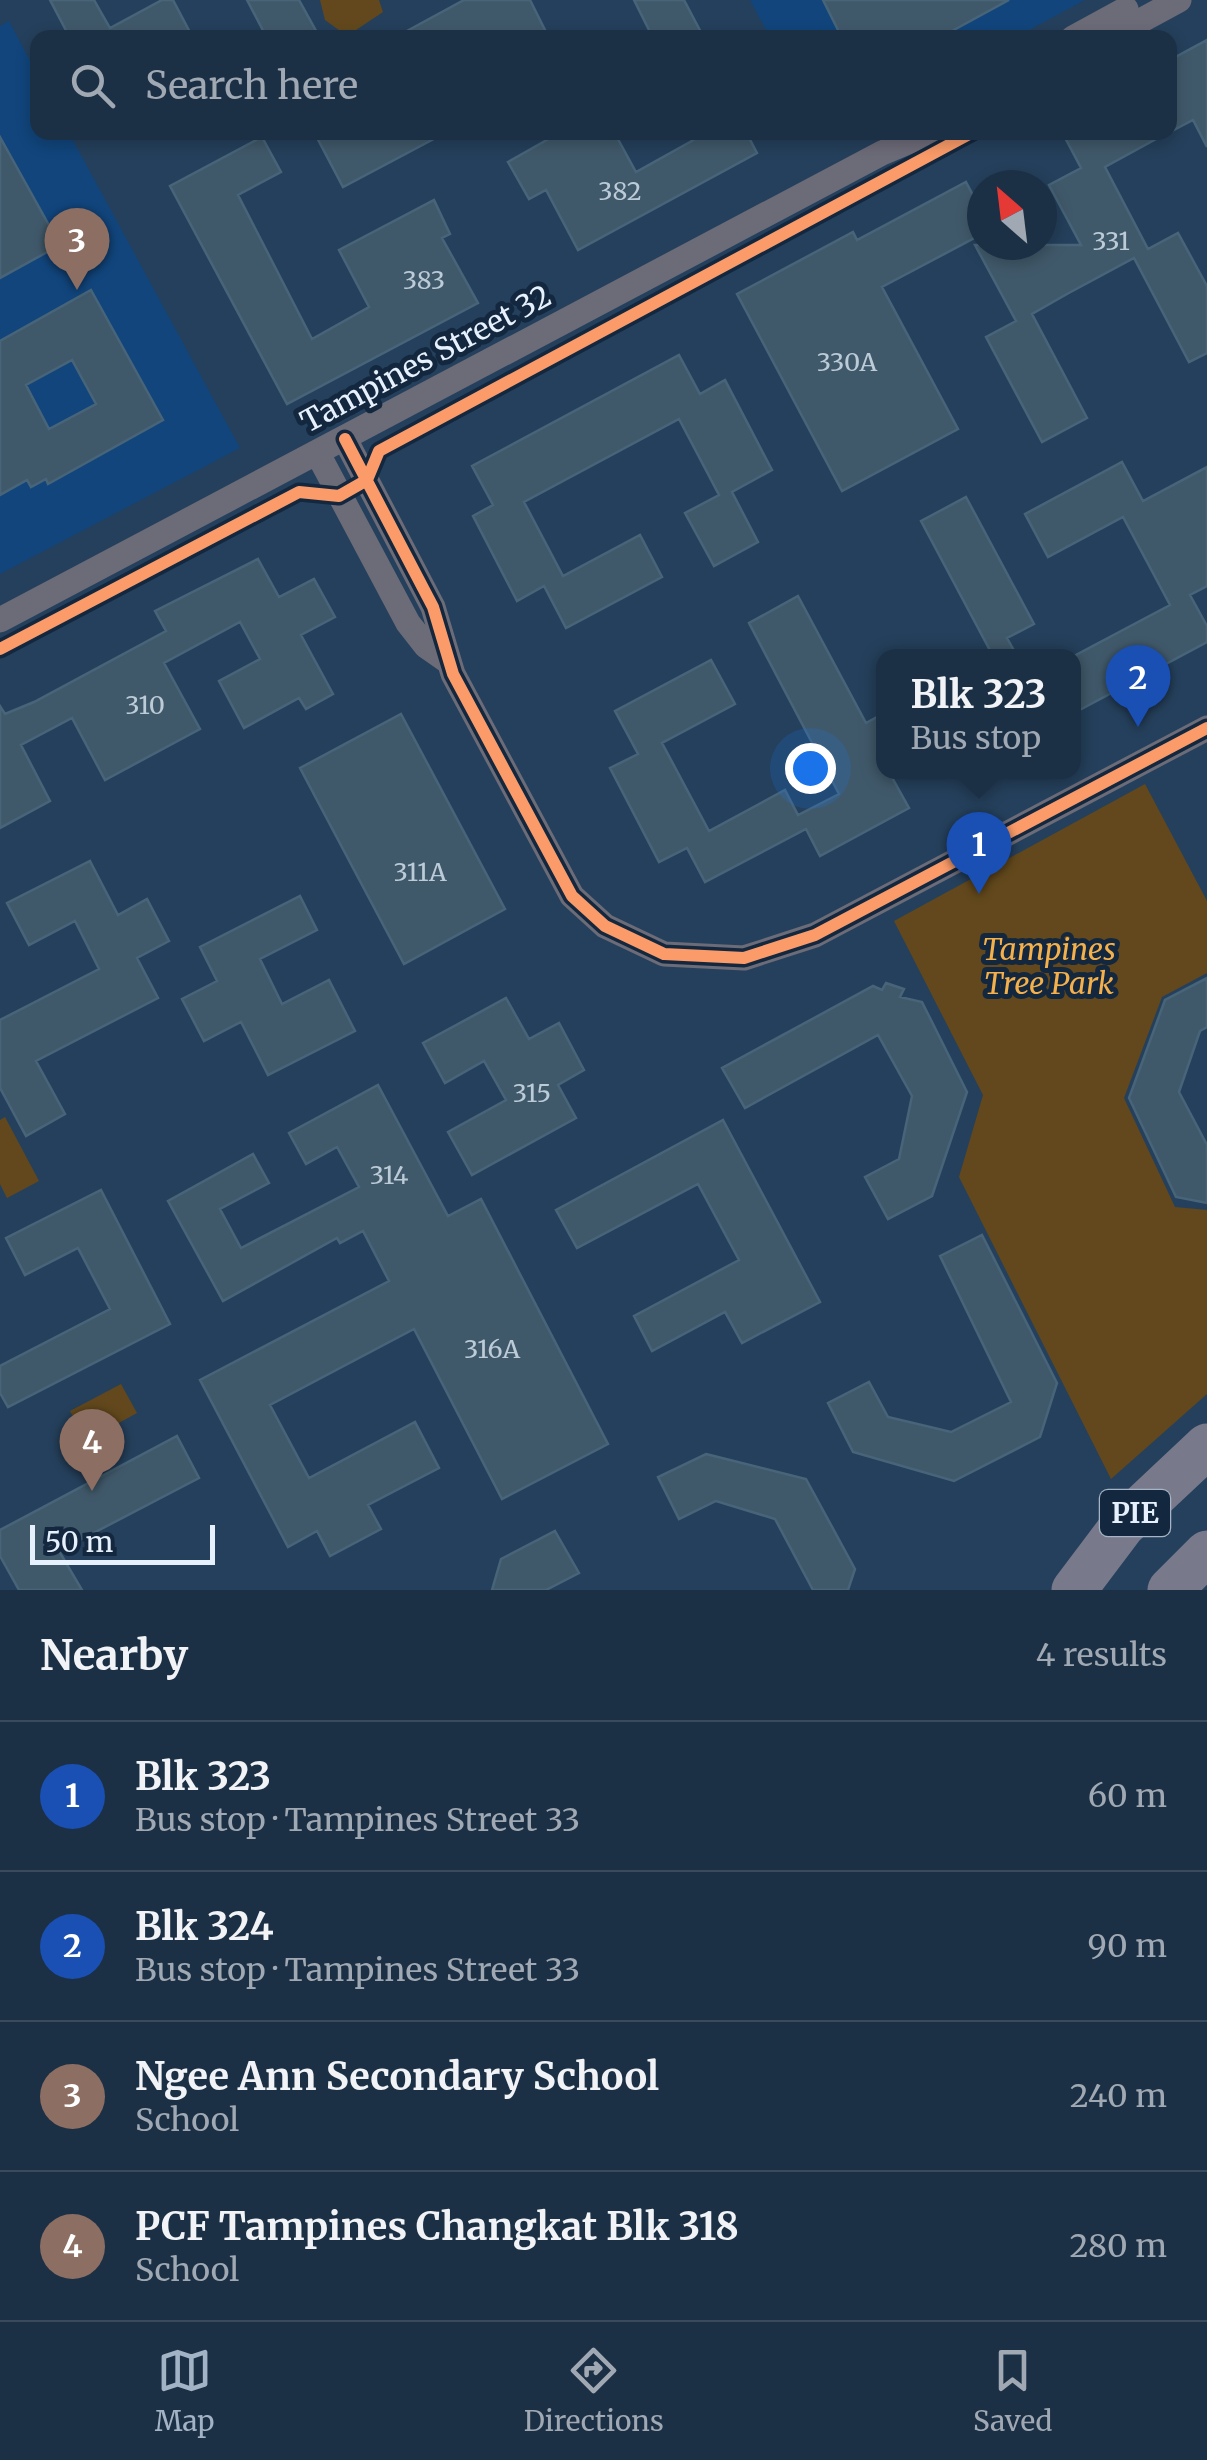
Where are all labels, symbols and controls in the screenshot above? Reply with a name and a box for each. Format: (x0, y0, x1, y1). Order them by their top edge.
search box (30, 30, 1177, 140)
icon: search (65, 58, 120, 113)
text: Search here (145, 62, 358, 109)
north arrow (967, 170, 1057, 260)
house number: 382 (598, 175, 642, 207)
pin: 3 (44, 208, 110, 290)
house number: 331 (1092, 225, 1130, 257)
house number: 383 (403, 264, 445, 296)
street label: Tampines Street 32 (294, 276, 557, 440)
house number: 330A (817, 346, 878, 378)
pin: 2 (1106, 644, 1170, 727)
popup (876, 649, 1081, 779)
text: Blk 323 (910, 671, 1047, 718)
house number: 310 (125, 689, 165, 721)
text: Bus stop (910, 718, 1041, 758)
your location (785, 743, 836, 794)
pin: 1 (946, 812, 1012, 894)
house number: 311A (393, 856, 447, 888)
park label: Tampines Tree Park (982, 930, 1116, 1002)
house number: 315 (513, 1077, 551, 1109)
house number: 314 (370, 1159, 408, 1191)
house number: 316A (464, 1333, 520, 1365)
pin: 4 (59, 1408, 124, 1491)
road number: PIE (1100, 1490, 1170, 1536)
scale bar (30, 1520, 215, 1564)
text: 50 m (45, 1524, 113, 1560)
text: Nearby (40, 1629, 188, 1681)
text: 4 results (1036, 1635, 1167, 1675)
text: Blk 323 (135, 1753, 271, 1800)
text: 1 (65, 1776, 80, 1816)
text: 60 m (1088, 1776, 1167, 1816)
text: Bus stop · Tampines Street 33 (135, 1800, 580, 1840)
text: Blk 324 (135, 1903, 274, 1950)
text: 2 (63, 1926, 82, 1966)
text: 90 m (1088, 1926, 1167, 1966)
text: Bus stop · Tampines Street 33 (135, 1950, 580, 1990)
text: Ngee Ann Secondary School (135, 2053, 659, 2100)
text: 3 (63, 2076, 82, 2116)
text: 240 m (1070, 2076, 1167, 2116)
text: School (135, 2100, 239, 2140)
text: PCF Tampines Changkat Blk 318 (135, 2203, 739, 2250)
text: 4 (62, 2226, 83, 2266)
text: 280 m (1069, 2226, 1167, 2266)
text: School (135, 2250, 239, 2290)
tab: Map (155, 2343, 214, 2439)
tab: Directions (524, 2343, 664, 2439)
tab: Saved (973, 2343, 1052, 2439)

